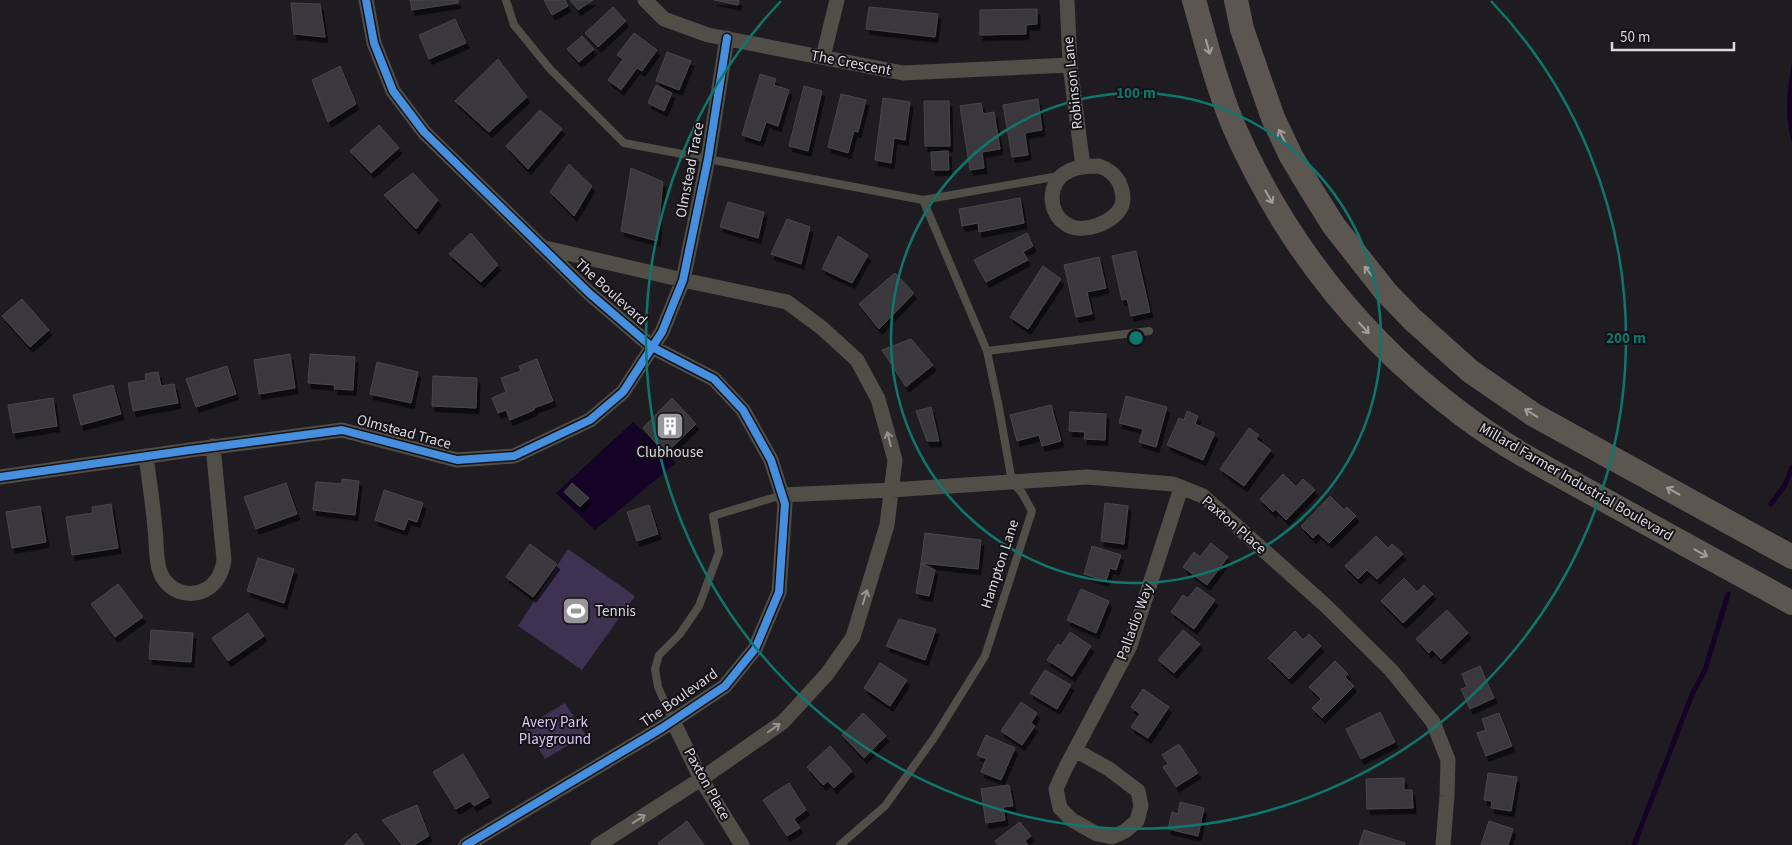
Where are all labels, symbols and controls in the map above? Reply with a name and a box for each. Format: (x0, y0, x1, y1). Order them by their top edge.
scale bar (1612, 20, 1734, 52)
text: 50 m (1620, 27, 1650, 48)
street label: Robinson Lane (1058, 36, 1088, 130)
one-way arrow (1203, 38, 1213, 54)
street label: The Crescent (809, 45, 893, 81)
text: 100 m (1116, 83, 1156, 104)
street label: Olmstead Trace (670, 120, 710, 220)
one-way arrow (1277, 128, 1287, 143)
one-way arrow (1264, 189, 1274, 203)
street label: The Boulevard (570, 254, 652, 330)
one-way arrow (1364, 266, 1375, 279)
one-way arrow (1359, 321, 1370, 334)
text: 200 m (1606, 328, 1646, 349)
centre of rings (1127, 329, 1145, 347)
one-way arrow (1524, 407, 1538, 417)
street label: Olmstead Trace (354, 409, 454, 455)
building icon: Clubhouse (655, 411, 685, 441)
street label: Millard Farmer Industrial Boulevard (1475, 418, 1677, 546)
one-way arrow (884, 432, 893, 448)
place label: Clubhouse (636, 442, 704, 463)
one-way arrow (1666, 486, 1681, 495)
street label: Paxton Place (1197, 491, 1271, 559)
street label: Hampton Lane (976, 517, 1024, 611)
one-way arrow (1694, 548, 1709, 558)
street label: Palladio Way (1111, 581, 1159, 663)
one-way arrow (861, 590, 870, 606)
sports icon: Tennis (561, 596, 591, 626)
place label: Tennis (595, 601, 636, 622)
street label: The Boulevard (636, 663, 722, 733)
park label: Avery Park Playground (519, 712, 591, 750)
one-way arrow (767, 723, 781, 734)
street label: Paxton Place (678, 744, 736, 824)
one-way arrow (632, 813, 646, 824)

